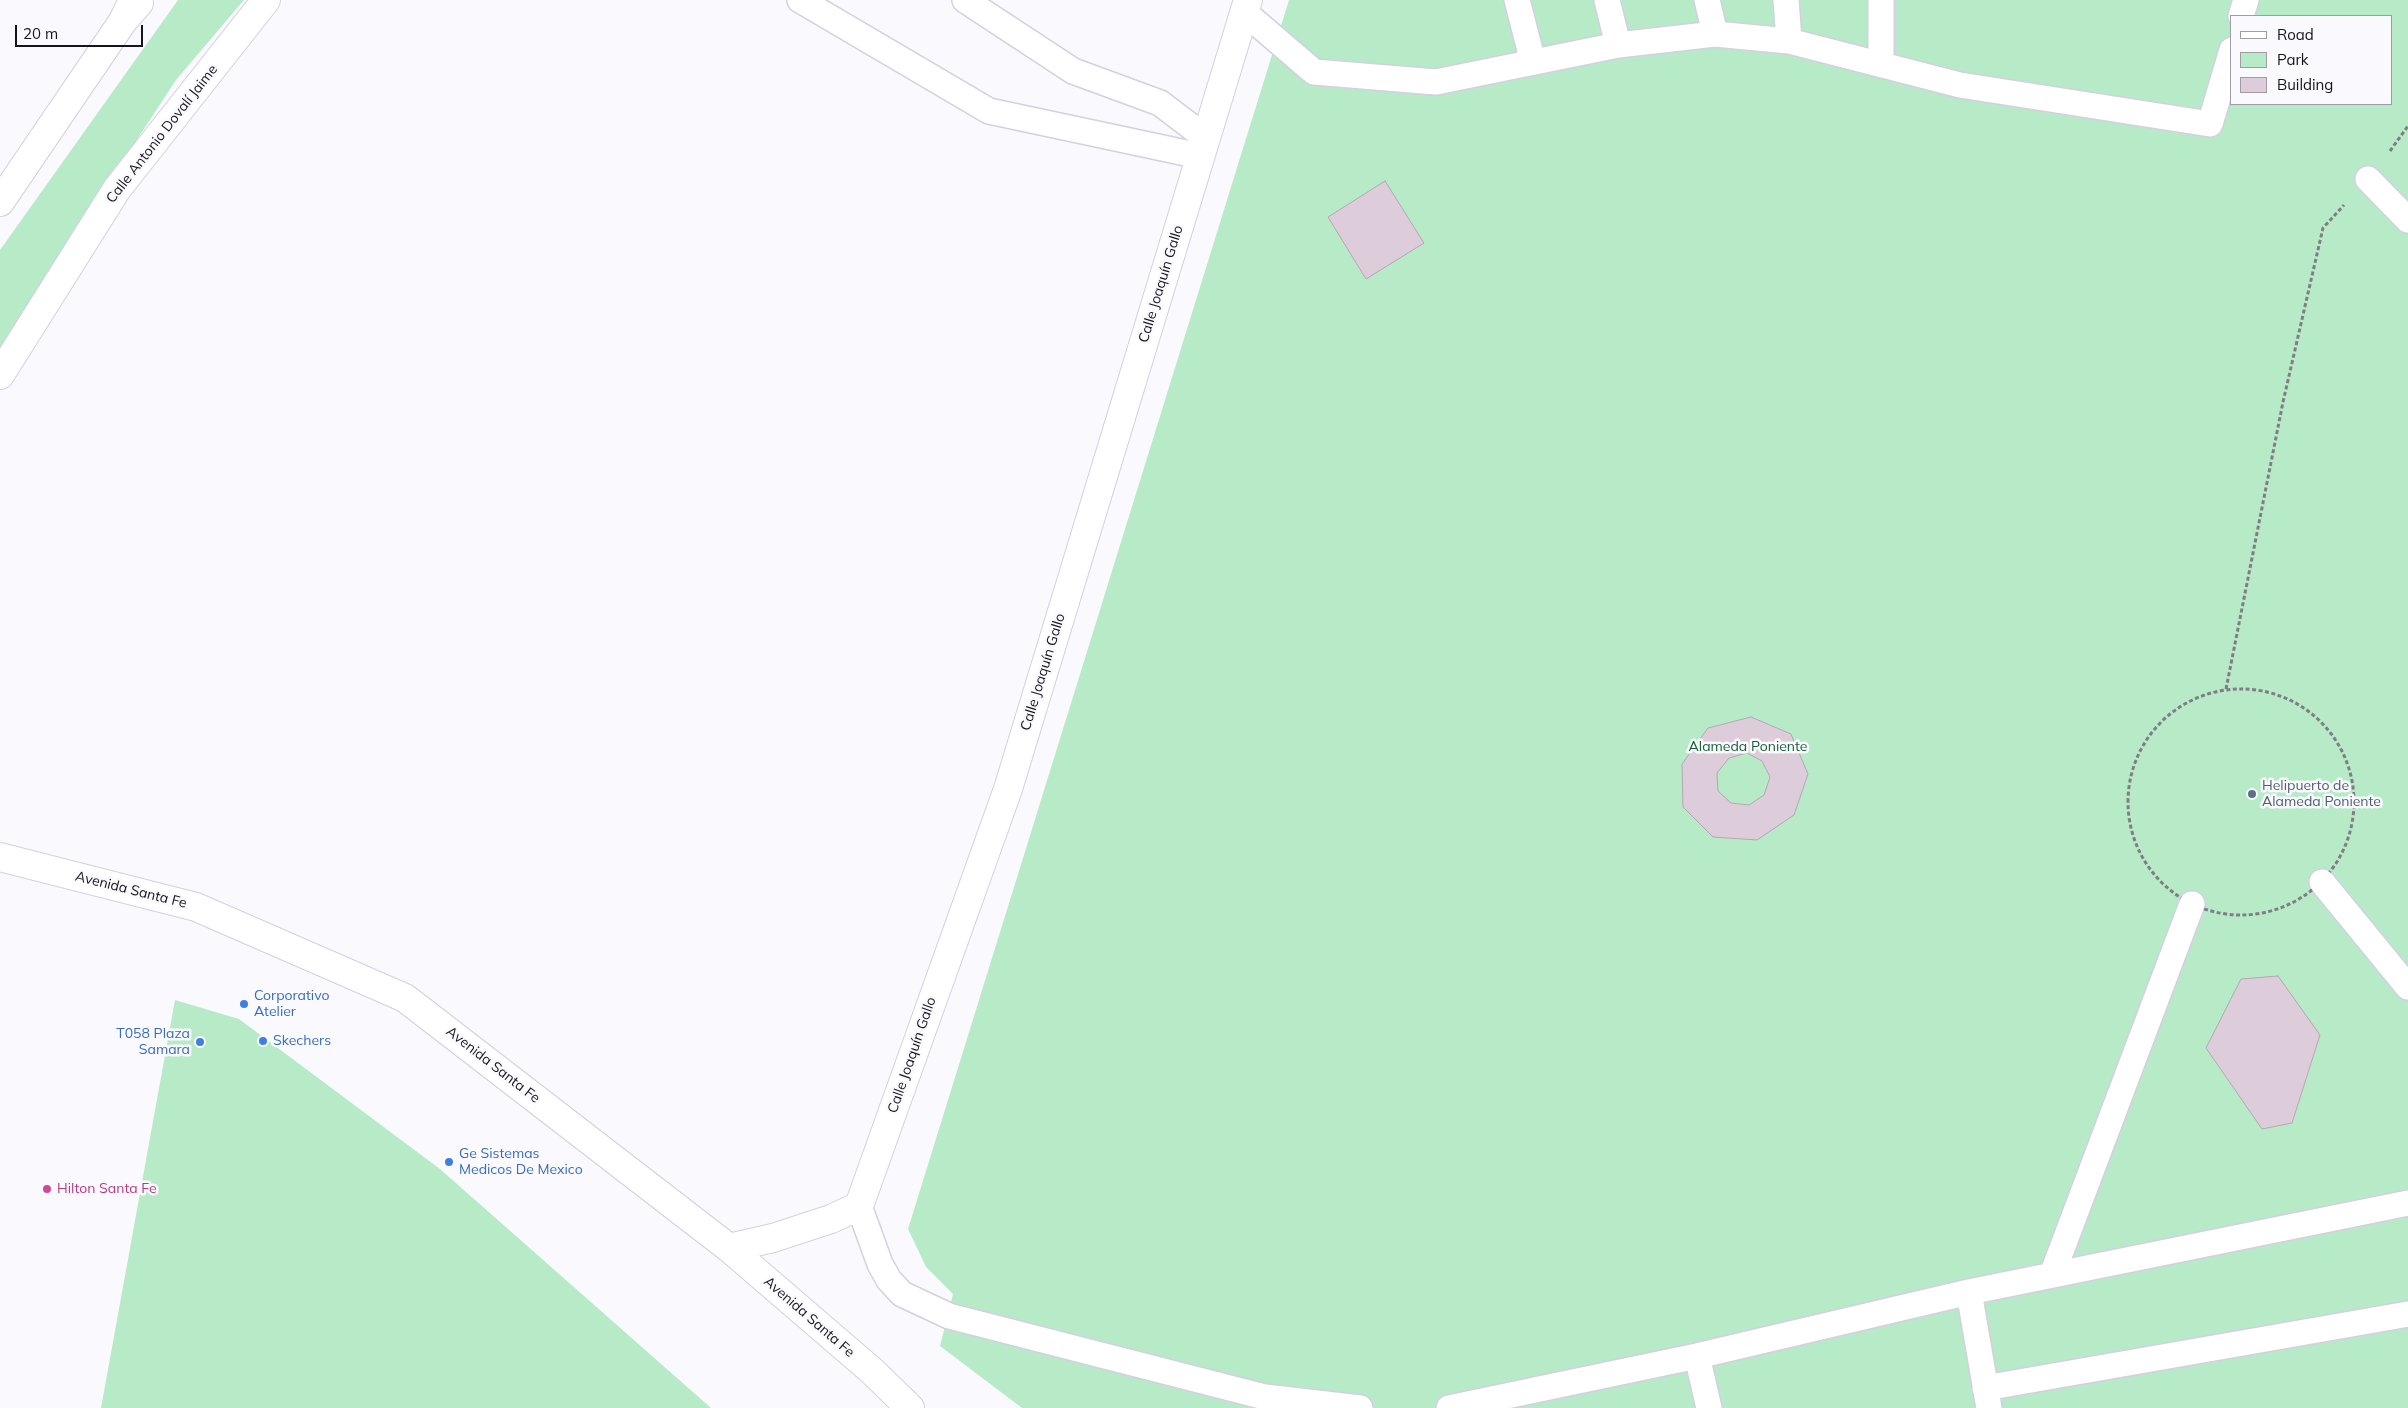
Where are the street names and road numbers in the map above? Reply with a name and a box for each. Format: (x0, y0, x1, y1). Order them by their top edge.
street label: Calle Antonio Dovalí Jaime (103, 62, 221, 206)
street label: Calle Joaquín Gallo (1135, 223, 1187, 345)
street label: Calle Joaquín Gallo (1017, 611, 1069, 733)
street label: Avenida Santa Fe (73, 868, 189, 912)
street label: Calle Joaquín Gallo (884, 995, 940, 1115)
street label: Avenida Santa Fe (443, 1023, 543, 1107)
street label: Avenida Santa Fe (760, 1273, 858, 1361)

